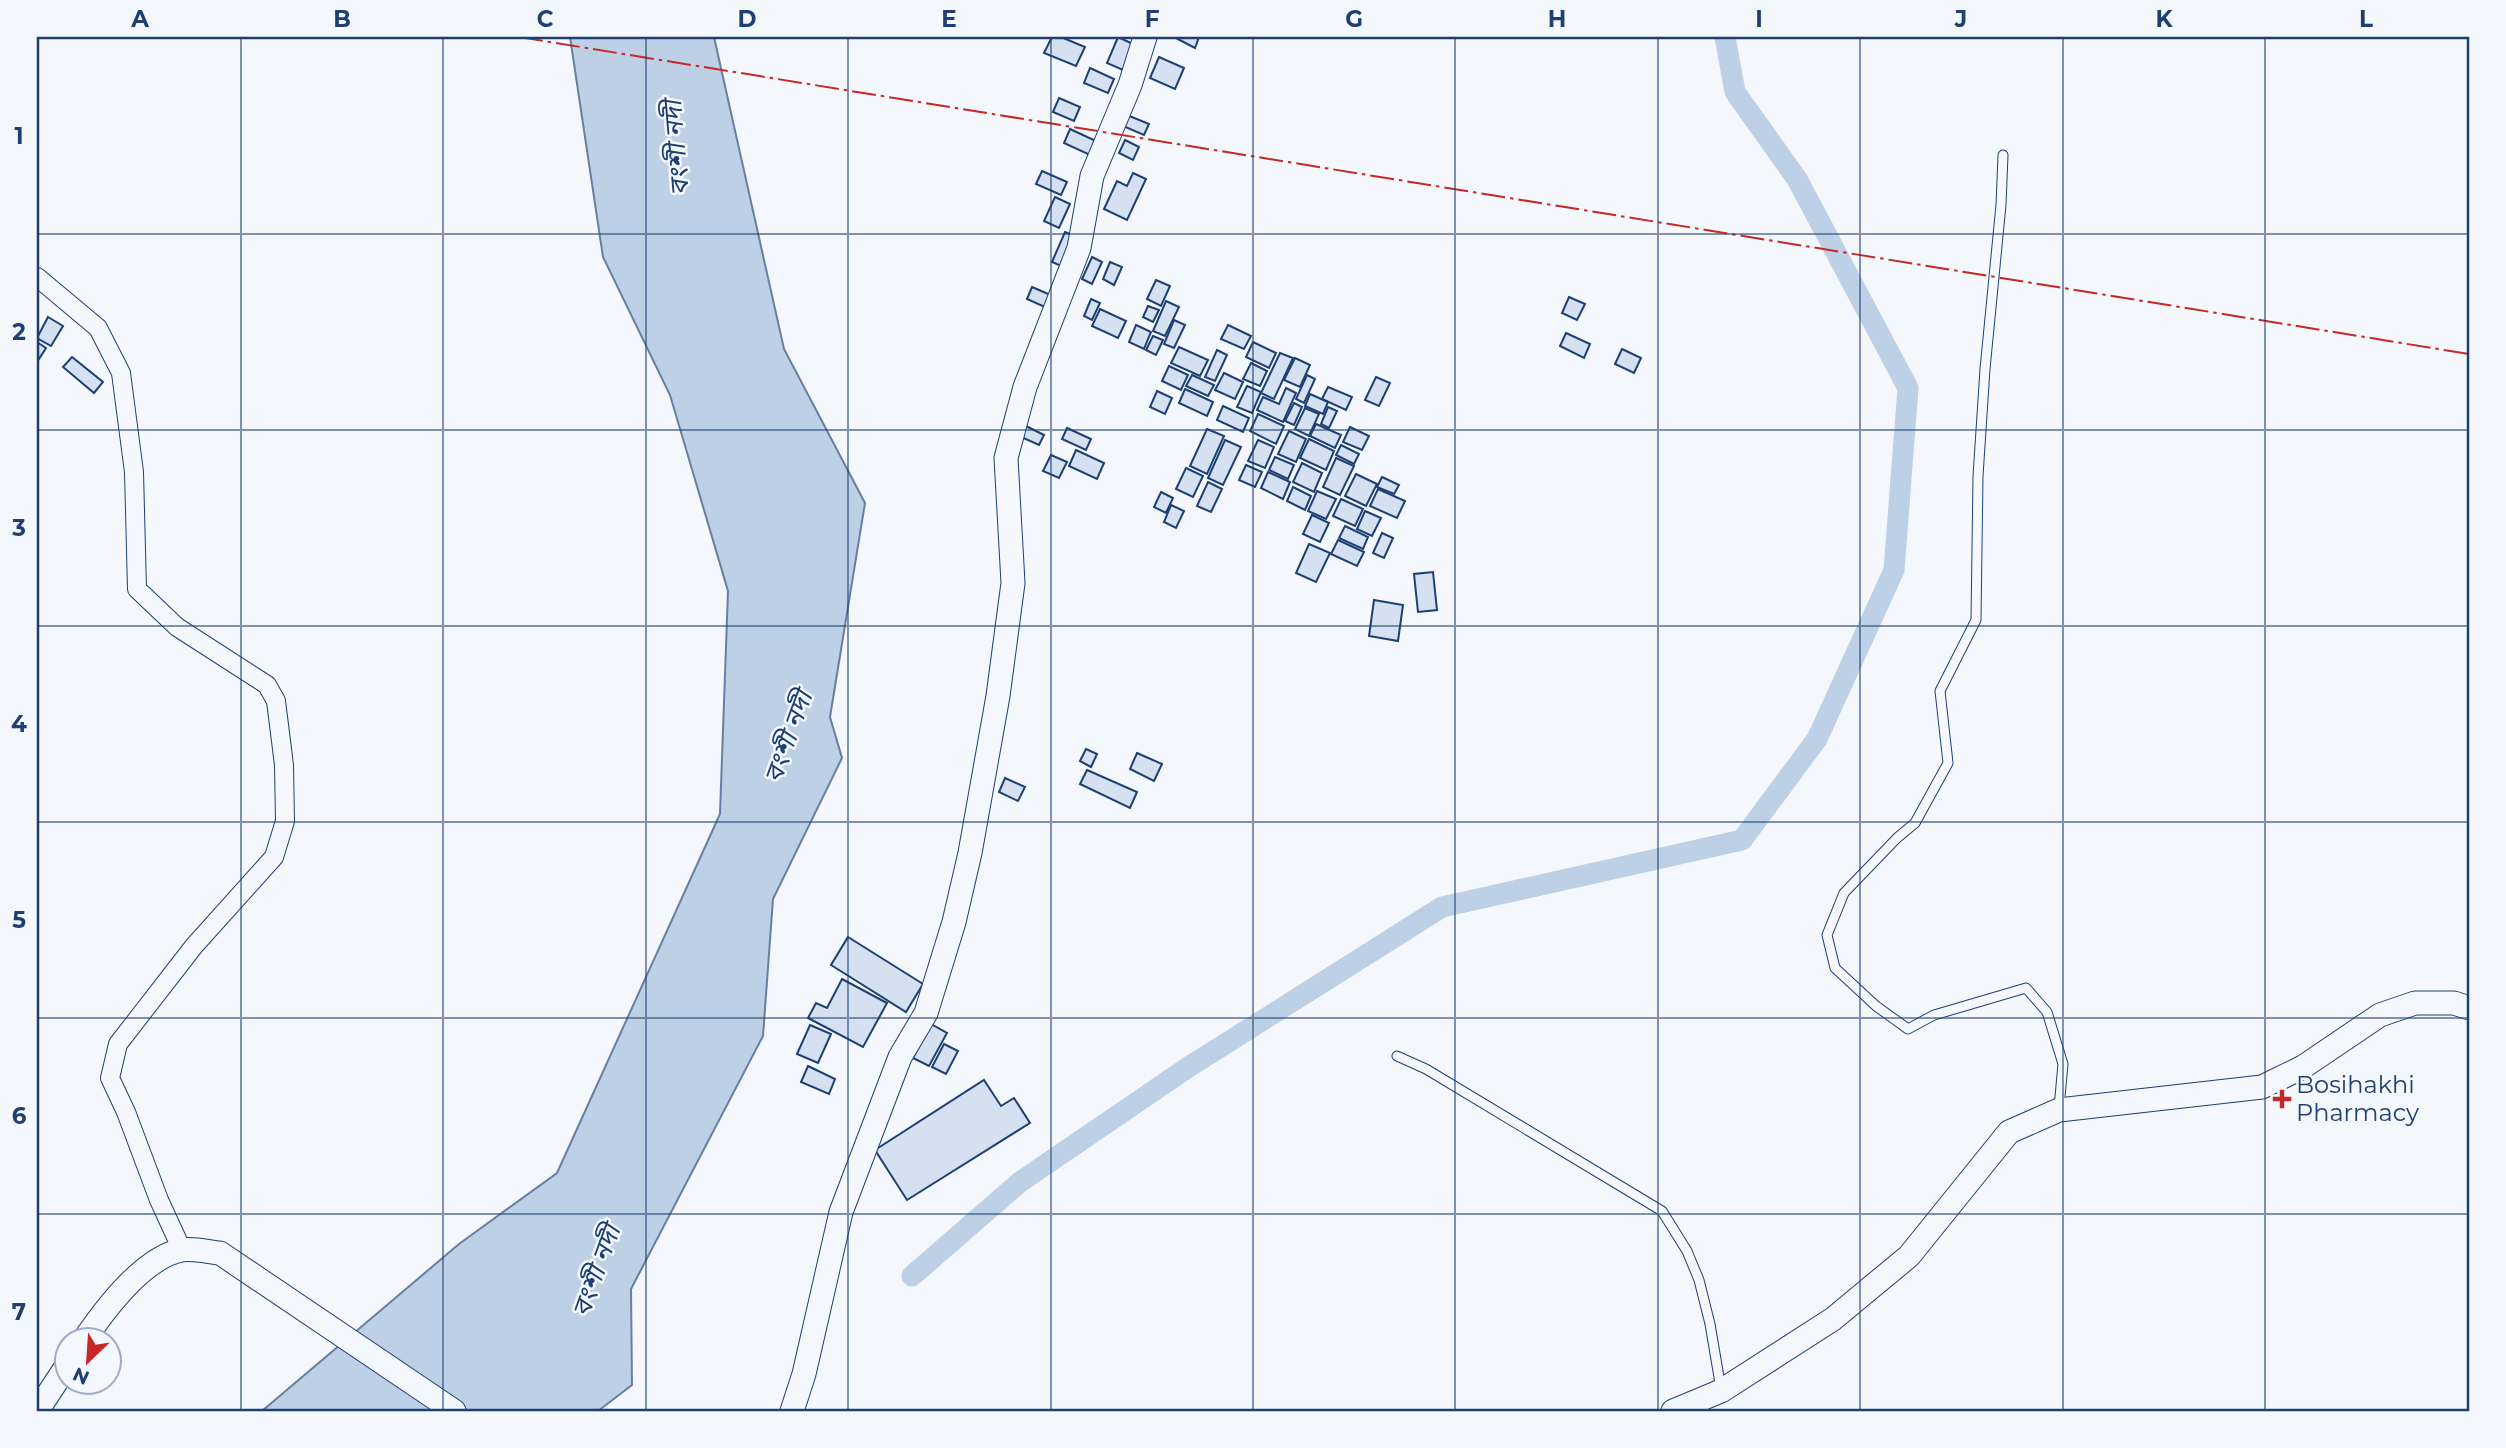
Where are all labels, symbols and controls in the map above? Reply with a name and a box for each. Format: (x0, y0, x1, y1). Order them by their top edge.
text: A (130, 5, 149, 33)
text: B (333, 5, 351, 33)
text: C (537, 5, 554, 33)
text: D (738, 5, 757, 33)
text: E (941, 5, 957, 33)
text: F (1145, 5, 1160, 33)
text: G (1345, 5, 1363, 33)
text: H (1548, 5, 1566, 33)
text: I (1755, 5, 1763, 33)
text: J (1954, 5, 1967, 33)
text: K (2155, 5, 2173, 33)
text: L (2359, 5, 2373, 33)
water label: বংশী নদী (655, 94, 696, 197)
text: 1 (14, 122, 24, 150)
text: 2 (12, 318, 26, 346)
text: 3 (11, 514, 26, 542)
water label: বংশী নদী (757, 682, 821, 787)
text: 4 (11, 710, 27, 738)
text: 5 (12, 906, 26, 934)
place label: Bosihakhi Pharmacy (2296, 1070, 2419, 1127)
marker: Bosihakhi Pharmacy (2274, 1091, 2290, 1107)
text: 6 (12, 1102, 27, 1130)
water label: বংশী নদী (565, 1216, 629, 1321)
text: 7 (12, 1298, 26, 1326)
north arrow (52, 1326, 122, 1396)
text: N (69, 1362, 93, 1390)

